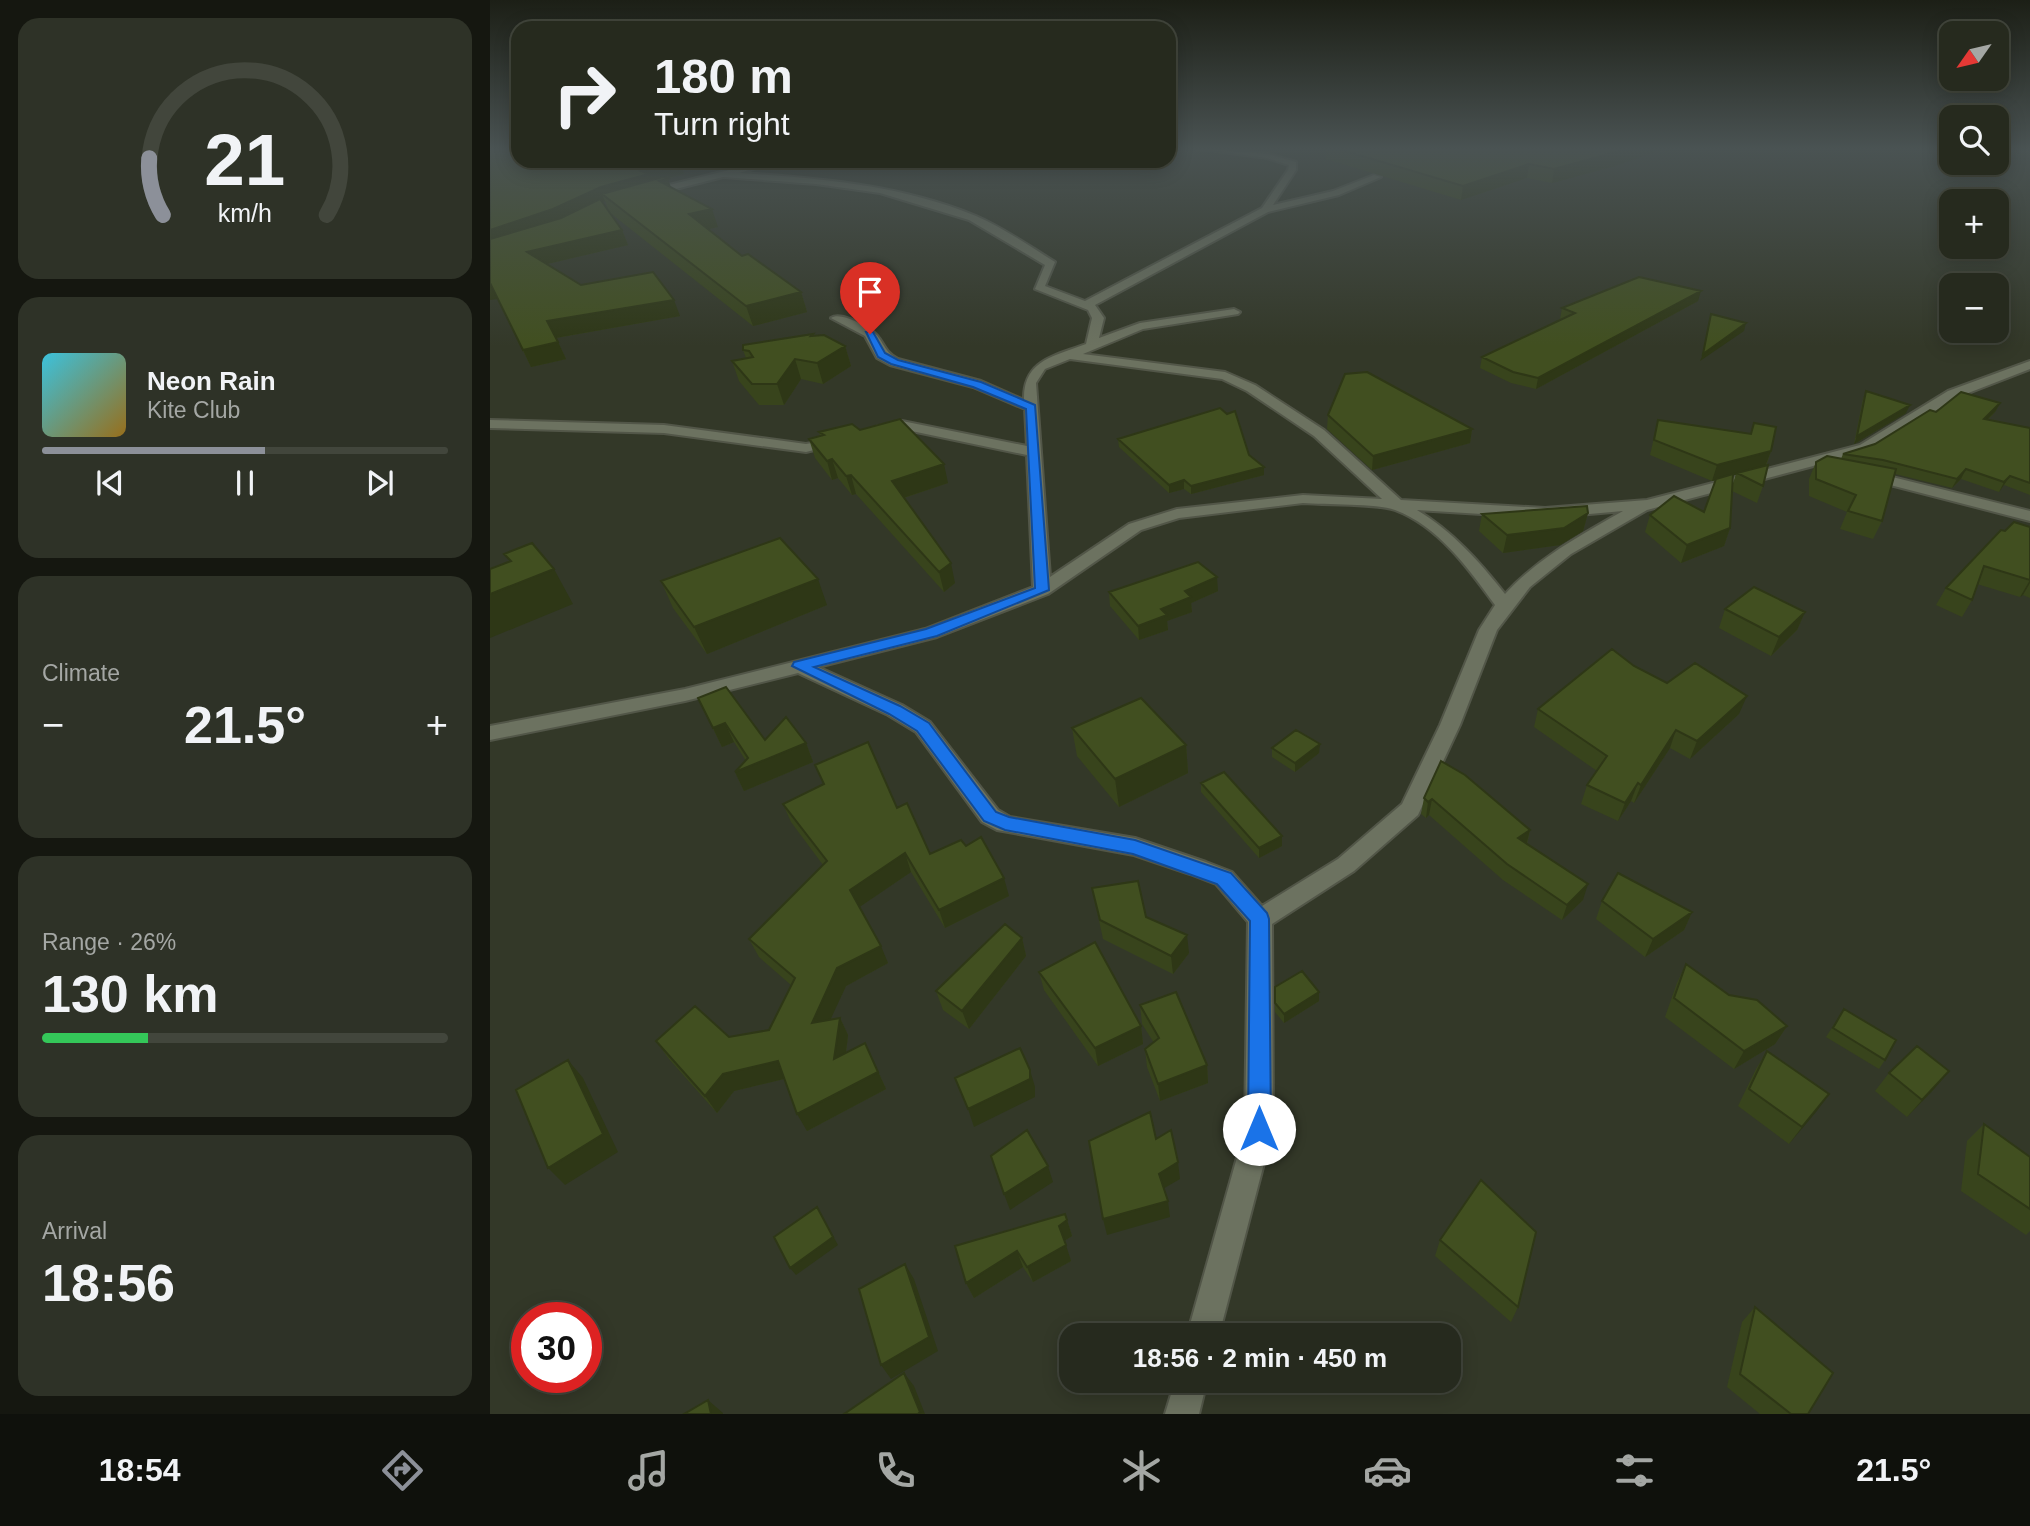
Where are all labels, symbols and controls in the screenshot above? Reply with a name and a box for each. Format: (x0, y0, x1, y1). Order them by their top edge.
north arrow (1939, 21, 2009, 91)
map controls (1939, 21, 2009, 343)
icon: right (539, 49, 630, 140)
text: 180 m (654, 49, 793, 103)
button: search (1939, 105, 2009, 175)
text: Turn right (654, 106, 790, 142)
text: 21 (205, 119, 285, 200)
button: + (1939, 189, 2009, 259)
text: km/h (218, 198, 272, 226)
pin (840, 262, 900, 334)
icon: arrive (851, 273, 889, 311)
button: − (1939, 273, 2009, 343)
text: Neon Rain (147, 366, 276, 396)
text: Kite Club (147, 397, 240, 423)
icon: previous (91, 464, 129, 502)
icon: pause (226, 464, 264, 502)
icon: next (361, 464, 399, 502)
text: Climate (42, 660, 120, 686)
text: 21.5° (184, 696, 306, 754)
text: − (42, 704, 64, 746)
text: + (426, 704, 448, 746)
text: Range · 26% (42, 929, 176, 955)
text: 130 km (42, 965, 218, 1023)
position arrow (1222, 1092, 1296, 1166)
text: Arrival (42, 1218, 107, 1244)
text: 18:56 (42, 1254, 175, 1312)
speed limit sign: 30 (511, 1302, 602, 1393)
text: 18:56 · 2 min · 450 m (1133, 1343, 1387, 1373)
icon: directions (378, 1446, 427, 1495)
icon: music (624, 1446, 673, 1495)
icon: phone (871, 1446, 920, 1495)
icon: climate (1117, 1446, 1166, 1495)
icon: car (1363, 1446, 1412, 1495)
icon: filters (1610, 1446, 1659, 1495)
text: 18:54 (99, 1452, 181, 1488)
text: 21.5° (1856, 1452, 1931, 1488)

